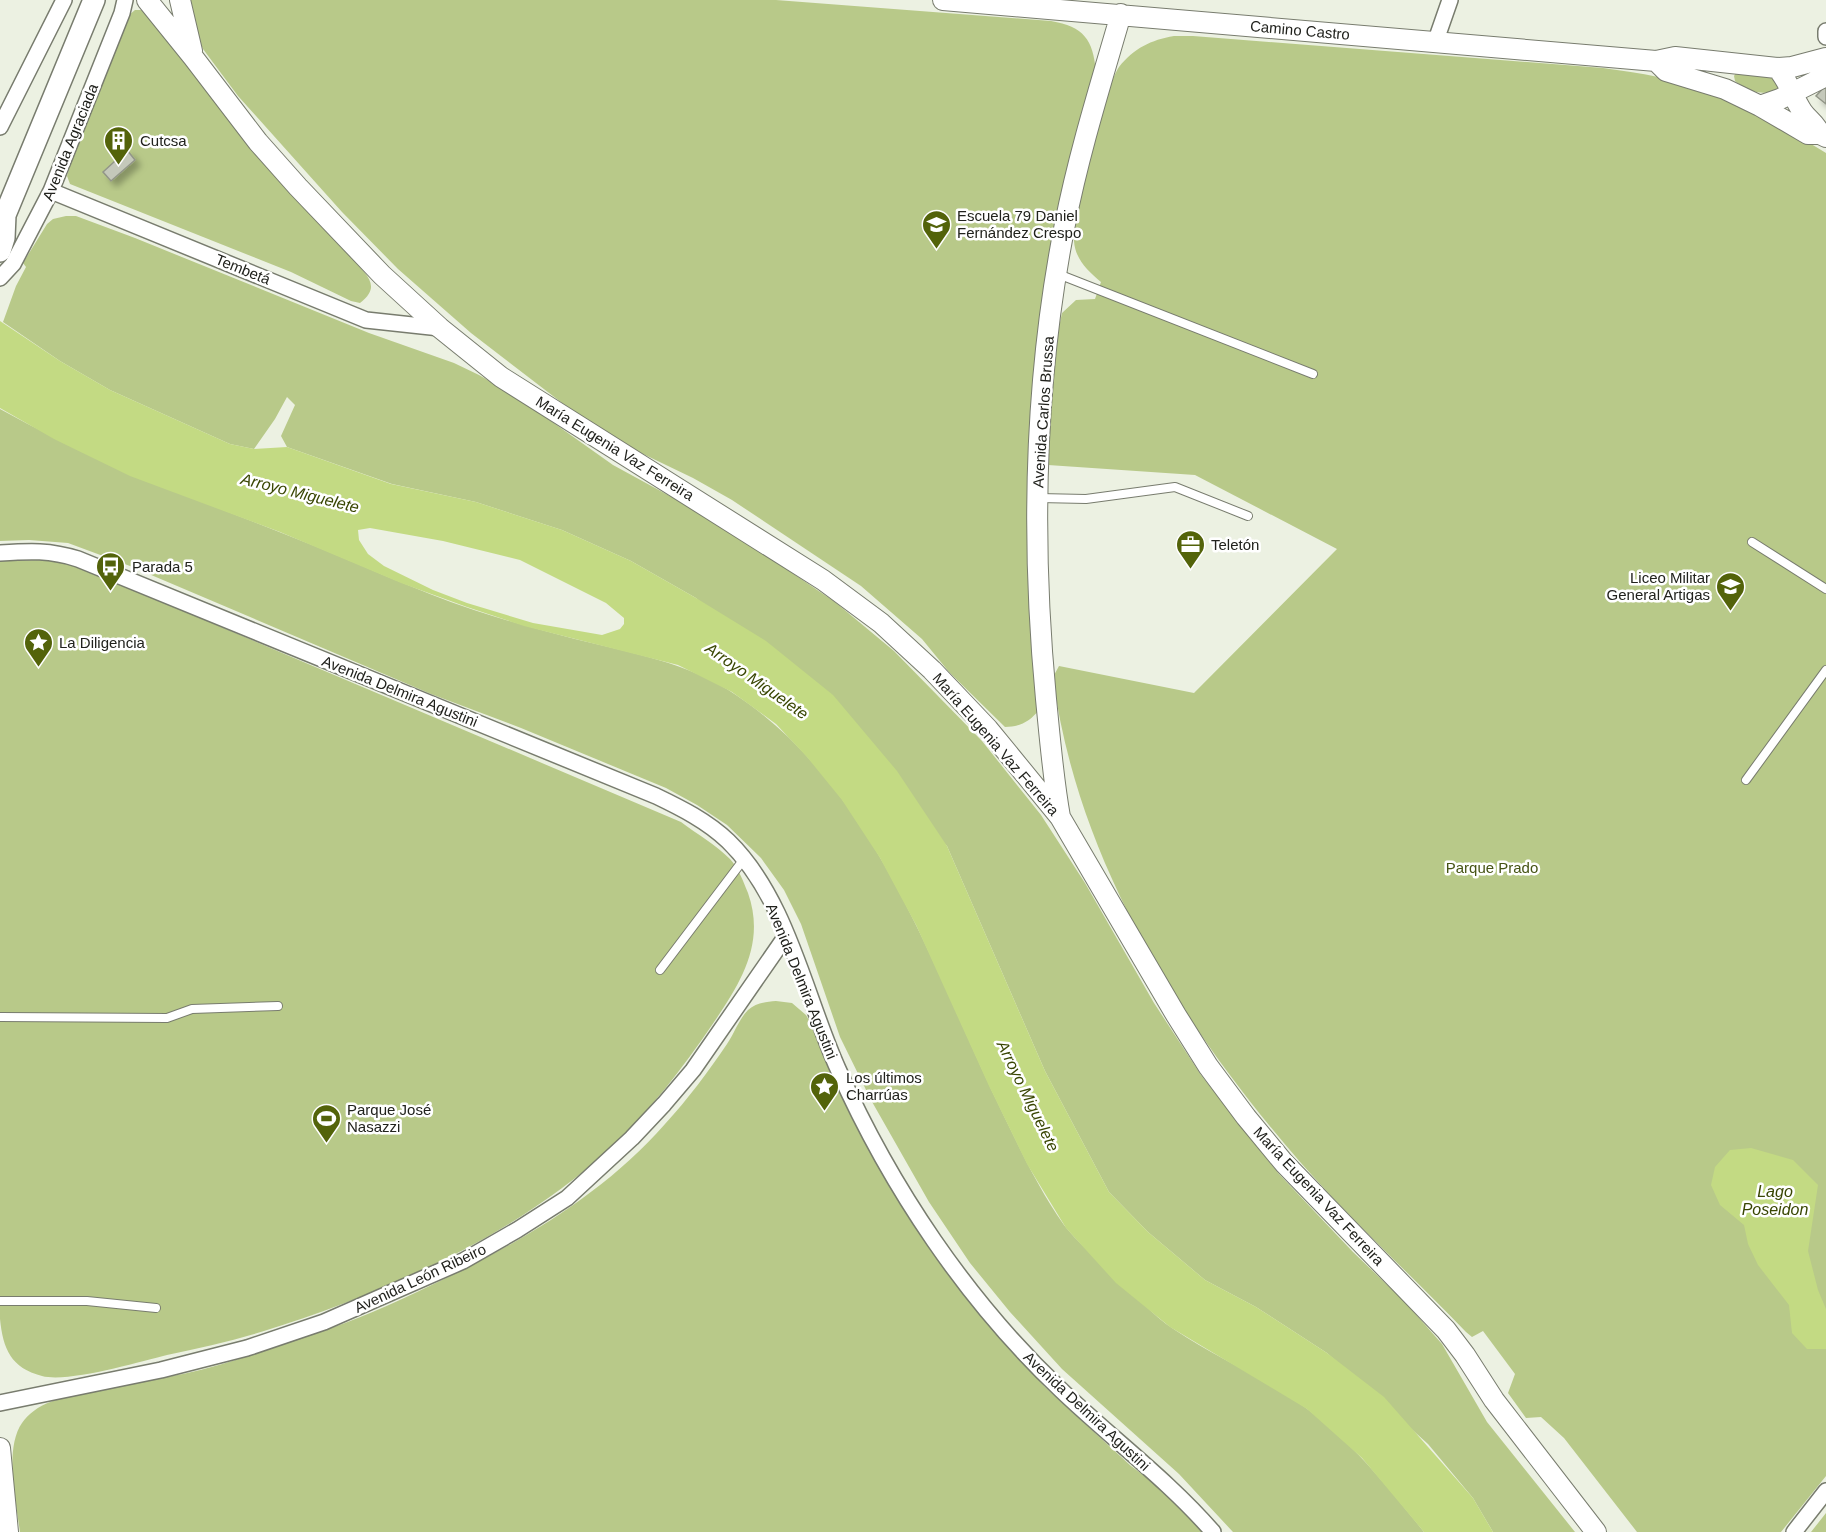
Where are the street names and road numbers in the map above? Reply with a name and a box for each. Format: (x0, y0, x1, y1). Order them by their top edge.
street label: Camino Castro (1249, 17, 1351, 43)
street label: Avenida Agraciada (39, 80, 102, 203)
street label: Tembetá (213, 250, 273, 288)
street label: Avenida Carlos Brussa (1029, 335, 1057, 489)
street label: María Eugenia Vaz Ferreira (533, 392, 698, 504)
street label: Avenida Delmira Agustini (320, 652, 480, 730)
street label: María Eugenia Vaz Ferreira (930, 669, 1063, 819)
street label: Avenida Delmira Agustini (763, 901, 841, 1061)
street label: María Eugenia Vaz Ferreira (1250, 1123, 1388, 1269)
street label: Avenida León Ribeiro (352, 1240, 488, 1316)
street label: Avenida Delmira Agustini (1020, 1348, 1154, 1474)

